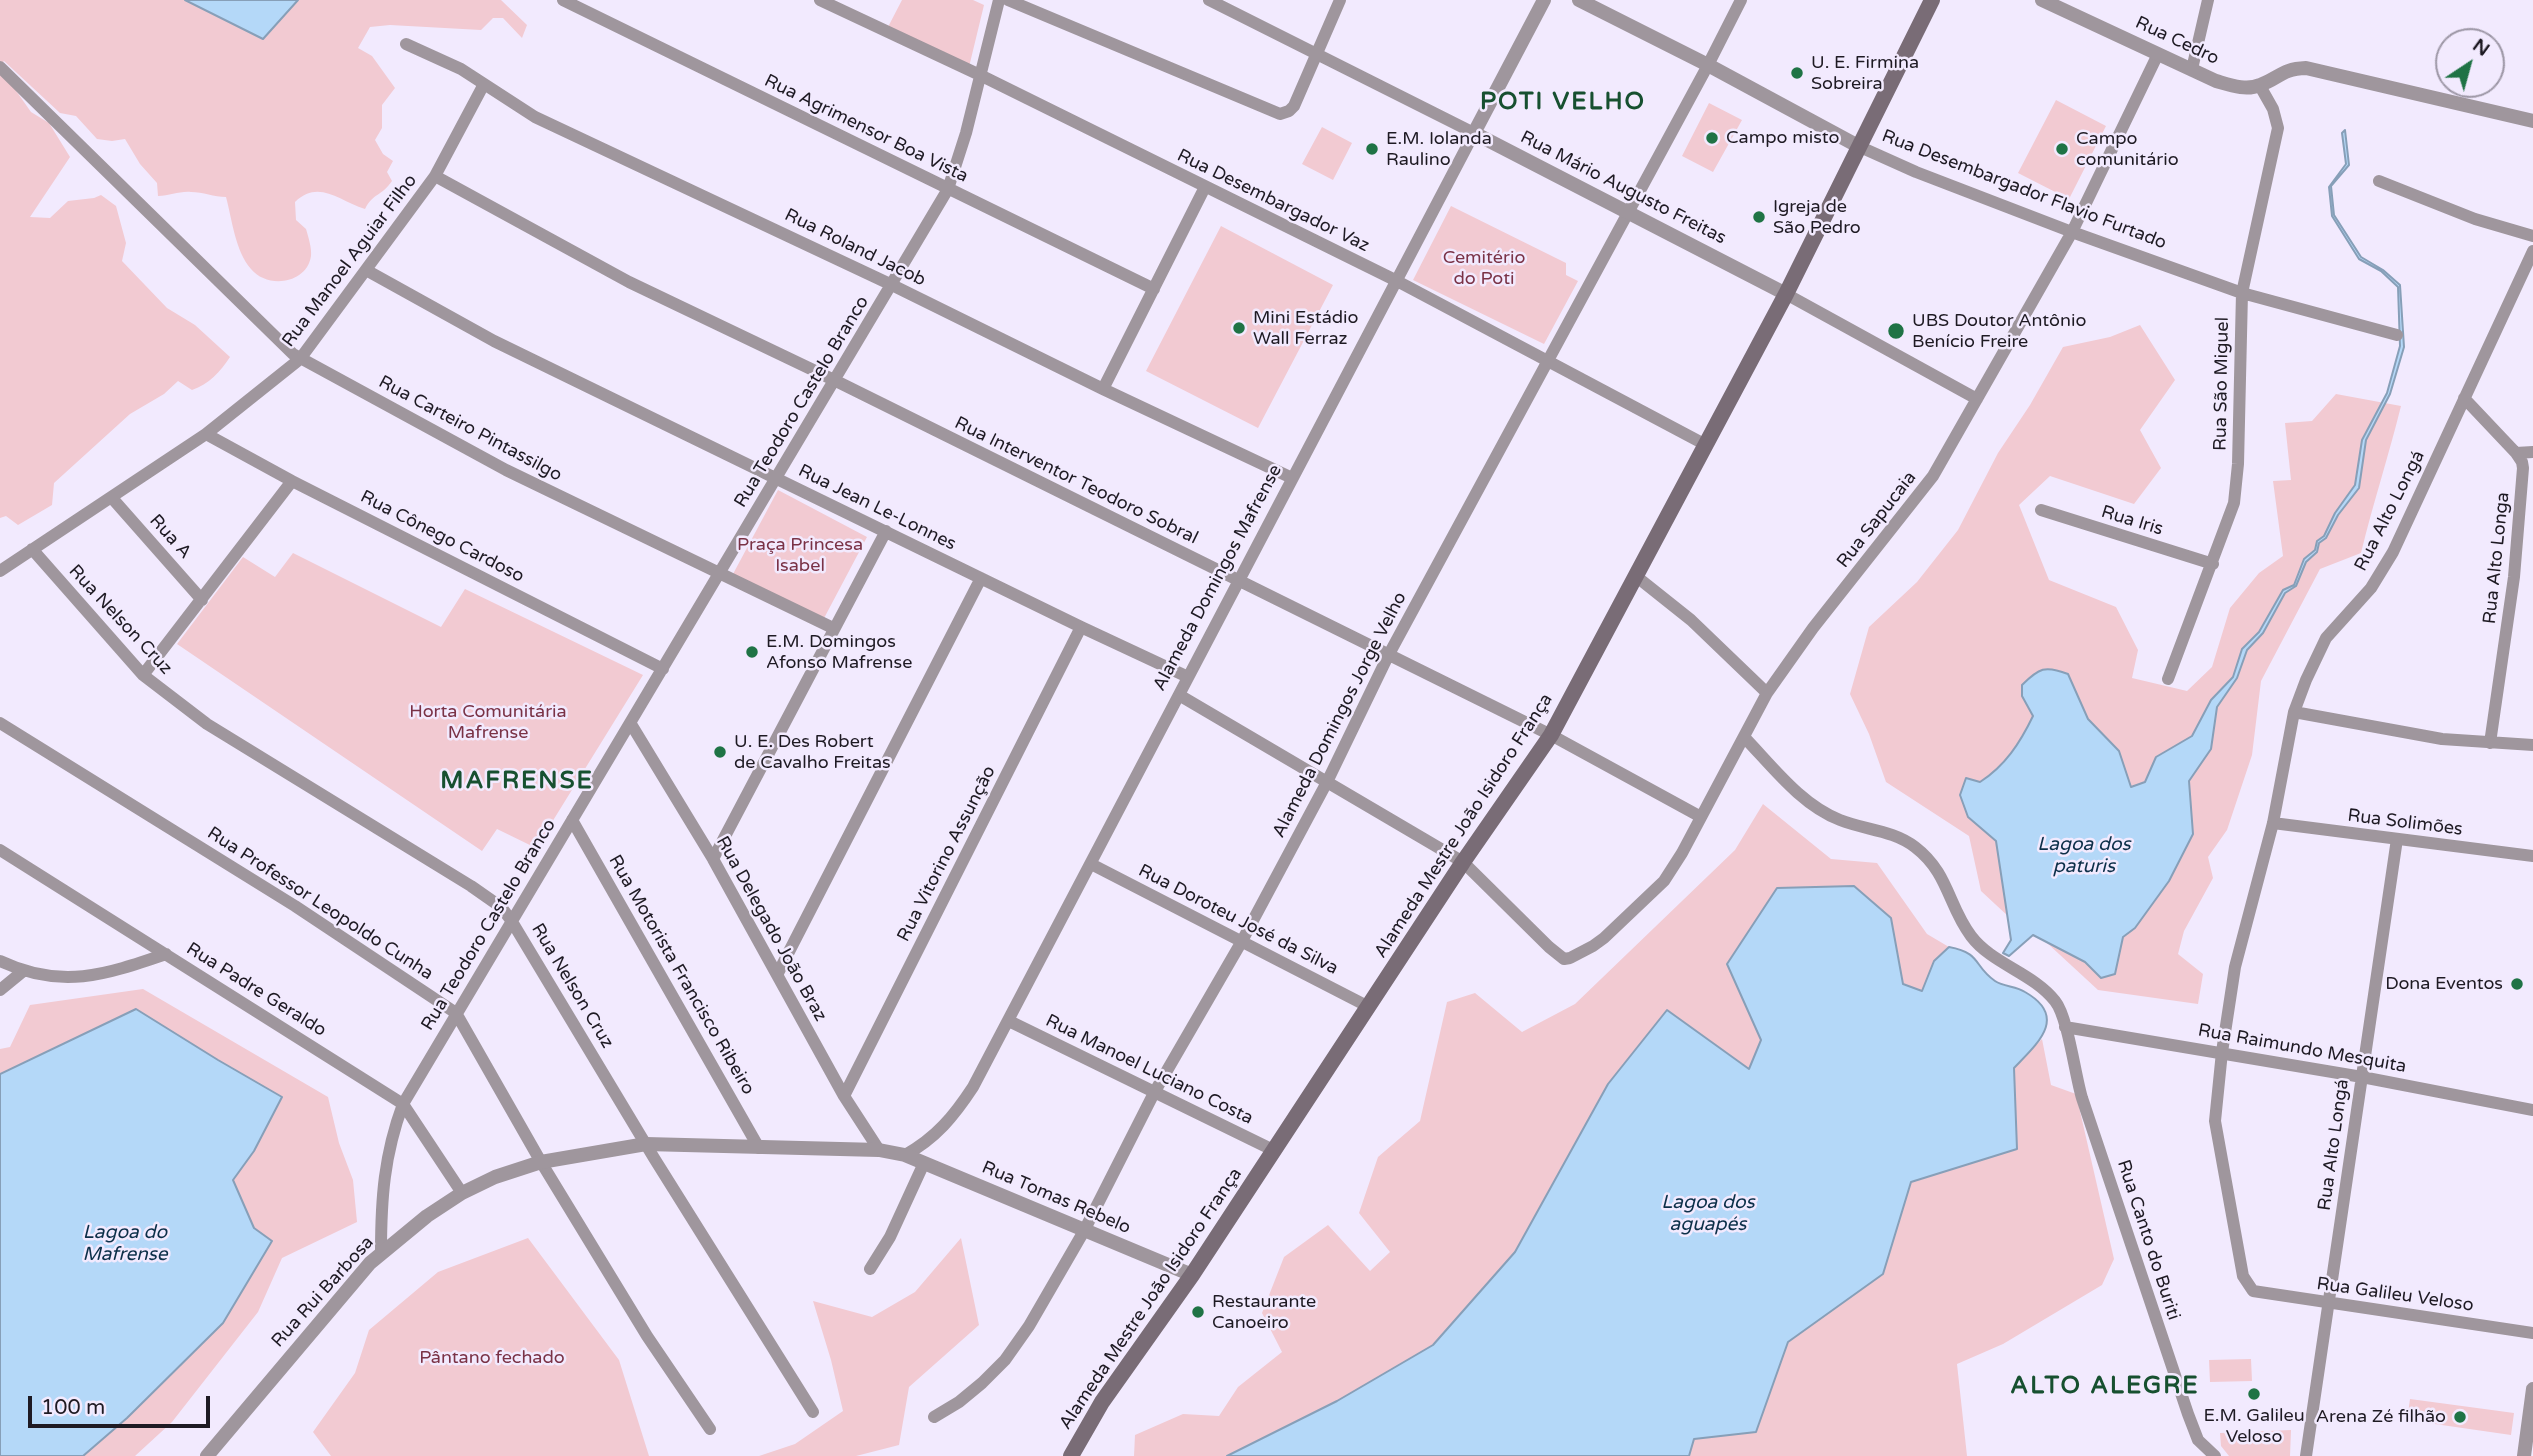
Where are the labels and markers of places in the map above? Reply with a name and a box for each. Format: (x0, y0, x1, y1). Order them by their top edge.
place label: U. E. Firmina Sobreira (1811, 52, 1919, 94)
marker: U. E. Firmina Sobreira (1789, 65, 1805, 81)
place label: Campo misto (1726, 127, 1839, 149)
place label: E.M. Iolanda Raulino (1386, 128, 1492, 170)
place label: Campo comunitário (2076, 128, 2179, 170)
marker: Campo misto (1704, 130, 1720, 146)
marker: E.M. Iolanda Raulino (1364, 141, 1380, 157)
marker: Campo comunitário (2054, 141, 2070, 157)
place label: Igreja de São Pedro (1773, 196, 1861, 238)
marker: Igreja de São Pedro (1751, 209, 1767, 225)
place label: Mini Estádio Wall Ferraz (1253, 307, 1359, 350)
place label: UBS Doutor Antônio Benício Freire (1912, 310, 2086, 352)
marker: Mini Estádio Wall Ferraz (1231, 320, 1247, 336)
marker: UBS Doutor Antônio Benício Freire (1886, 321, 1906, 341)
place label: E.M. Domingos Afonso Mafrense (766, 631, 912, 674)
marker: E.M. Domingos Afonso Mafrense (744, 644, 760, 660)
place label: U. E. Des Robert de Cavalho Freitas (734, 731, 891, 774)
marker: U. E. Des Robert de Cavalho Freitas (712, 744, 728, 760)
place label: Dona Eventos (2385, 973, 2503, 995)
marker: Dona Eventos (2509, 976, 2525, 992)
place label: Restaurante Canoeiro (1212, 1291, 1316, 1334)
marker: Restaurante Canoeiro (1190, 1304, 1206, 1320)
marker: E.M. Galileu Veloso (2246, 1386, 2262, 1402)
place label: E.M. Galileu Veloso (2203, 1405, 2305, 1448)
place label: Arena Zé filhão (2316, 1406, 2446, 1428)
marker: Arena Zé filhão (2452, 1409, 2468, 1425)

